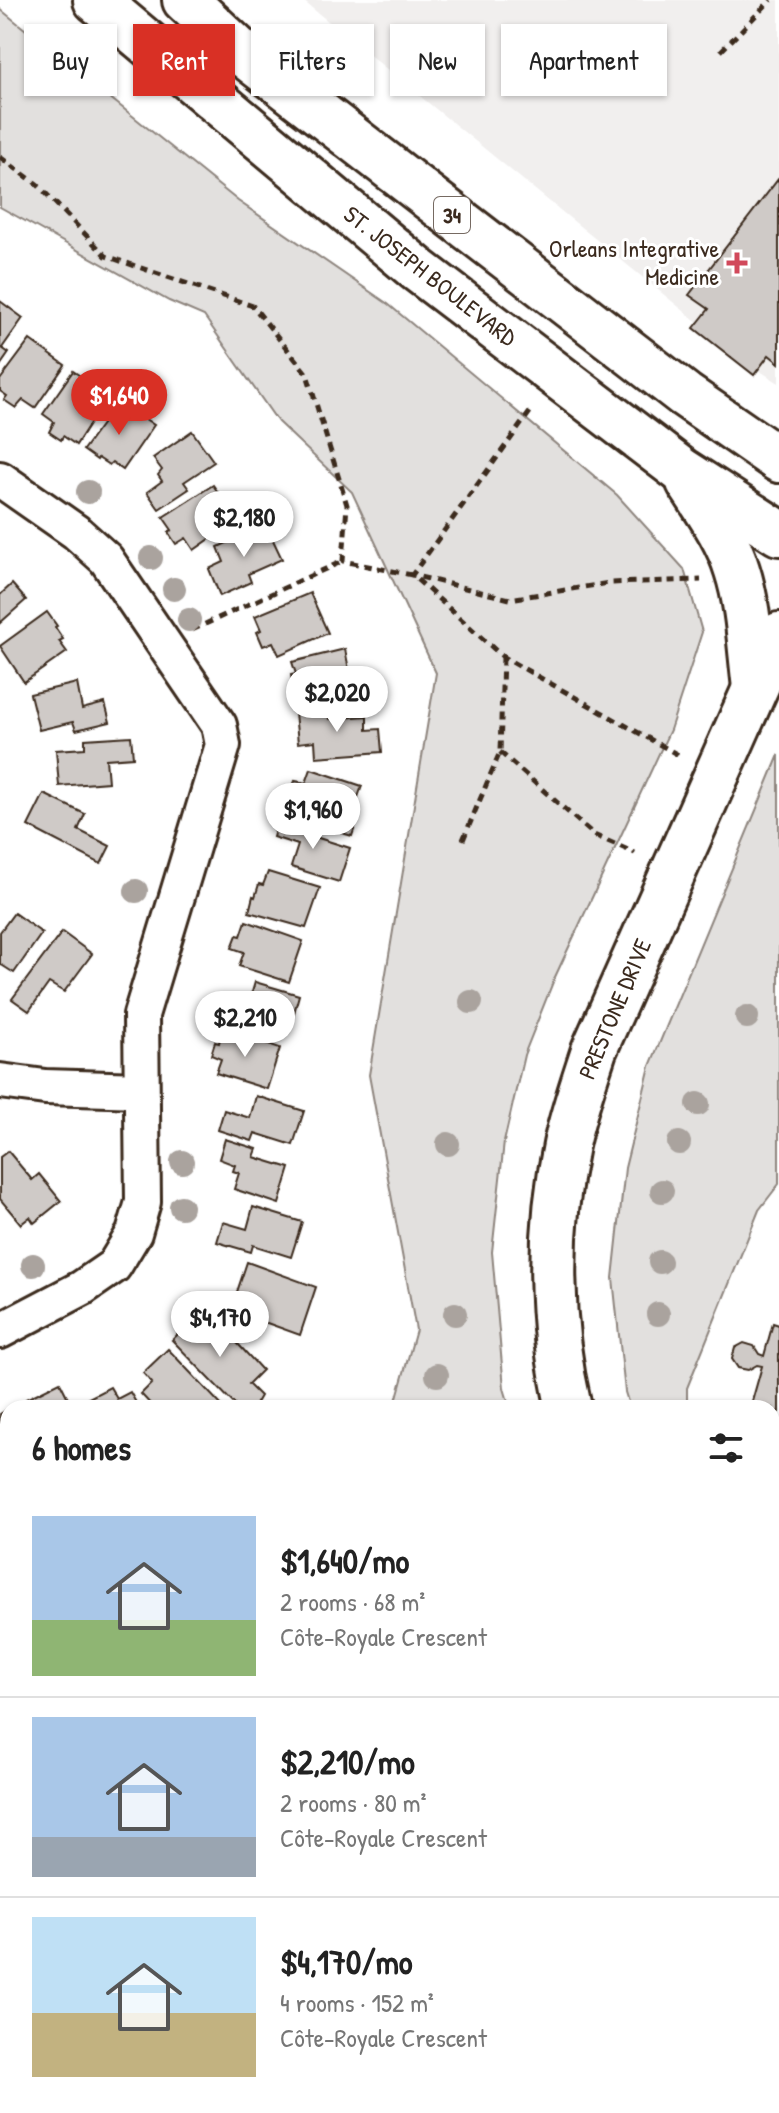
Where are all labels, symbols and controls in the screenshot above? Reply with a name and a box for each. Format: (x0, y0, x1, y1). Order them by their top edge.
chip: Buy (24, 24, 117, 96)
chip: Rent (133, 24, 235, 96)
chip: Filters (251, 24, 374, 96)
chip: New (390, 24, 485, 96)
chip: Apartment (501, 24, 667, 96)
road number: 34 (434, 197, 470, 233)
street label: ST. JOSEPH BOULEVARD (338, 198, 524, 353)
place label: Orleans Integrative Medicine (549, 232, 719, 292)
marker: Orleans Integrative Medicine (726, 252, 748, 274)
pin: $1,640 (54, 369, 184, 437)
text: $1,640 (89, 377, 149, 412)
pin: $2,180 (179, 491, 309, 559)
text: $2,180 (213, 499, 275, 534)
pin: $2,020 (272, 666, 402, 734)
text: $2,020 (304, 674, 370, 709)
pin: $1,960 (248, 783, 378, 851)
text: $1,960 (283, 791, 343, 826)
street label: PRESTONE DRIVE (570, 933, 658, 1084)
pin: $2,210 (180, 991, 310, 1059)
text: $2,210 (213, 999, 277, 1034)
pin: $4,170 (155, 1291, 285, 1359)
text: $4,170 (189, 1299, 251, 1334)
text: 6 homes (32, 1425, 131, 1471)
icon: filters (704, 1426, 748, 1470)
text: $1,640/mo (280, 1538, 409, 1584)
icon: home (96, 1548, 192, 1644)
text: 2 rooms · 68 m² (280, 1584, 425, 1619)
text: Côte-Royale Crescent (280, 1619, 487, 1654)
text: $2,210/mo (280, 1739, 415, 1785)
icon: home (96, 1749, 192, 1845)
text: 2 rooms · 80 m² (280, 1785, 427, 1820)
text: Côte-Royale Crescent (280, 1820, 487, 1855)
text: $4,170/mo (280, 1939, 412, 1985)
icon: home (96, 1949, 192, 2045)
text: 4 rooms · 152 m² (280, 1985, 434, 2020)
text: Côte-Royale Crescent (280, 2020, 487, 2055)

